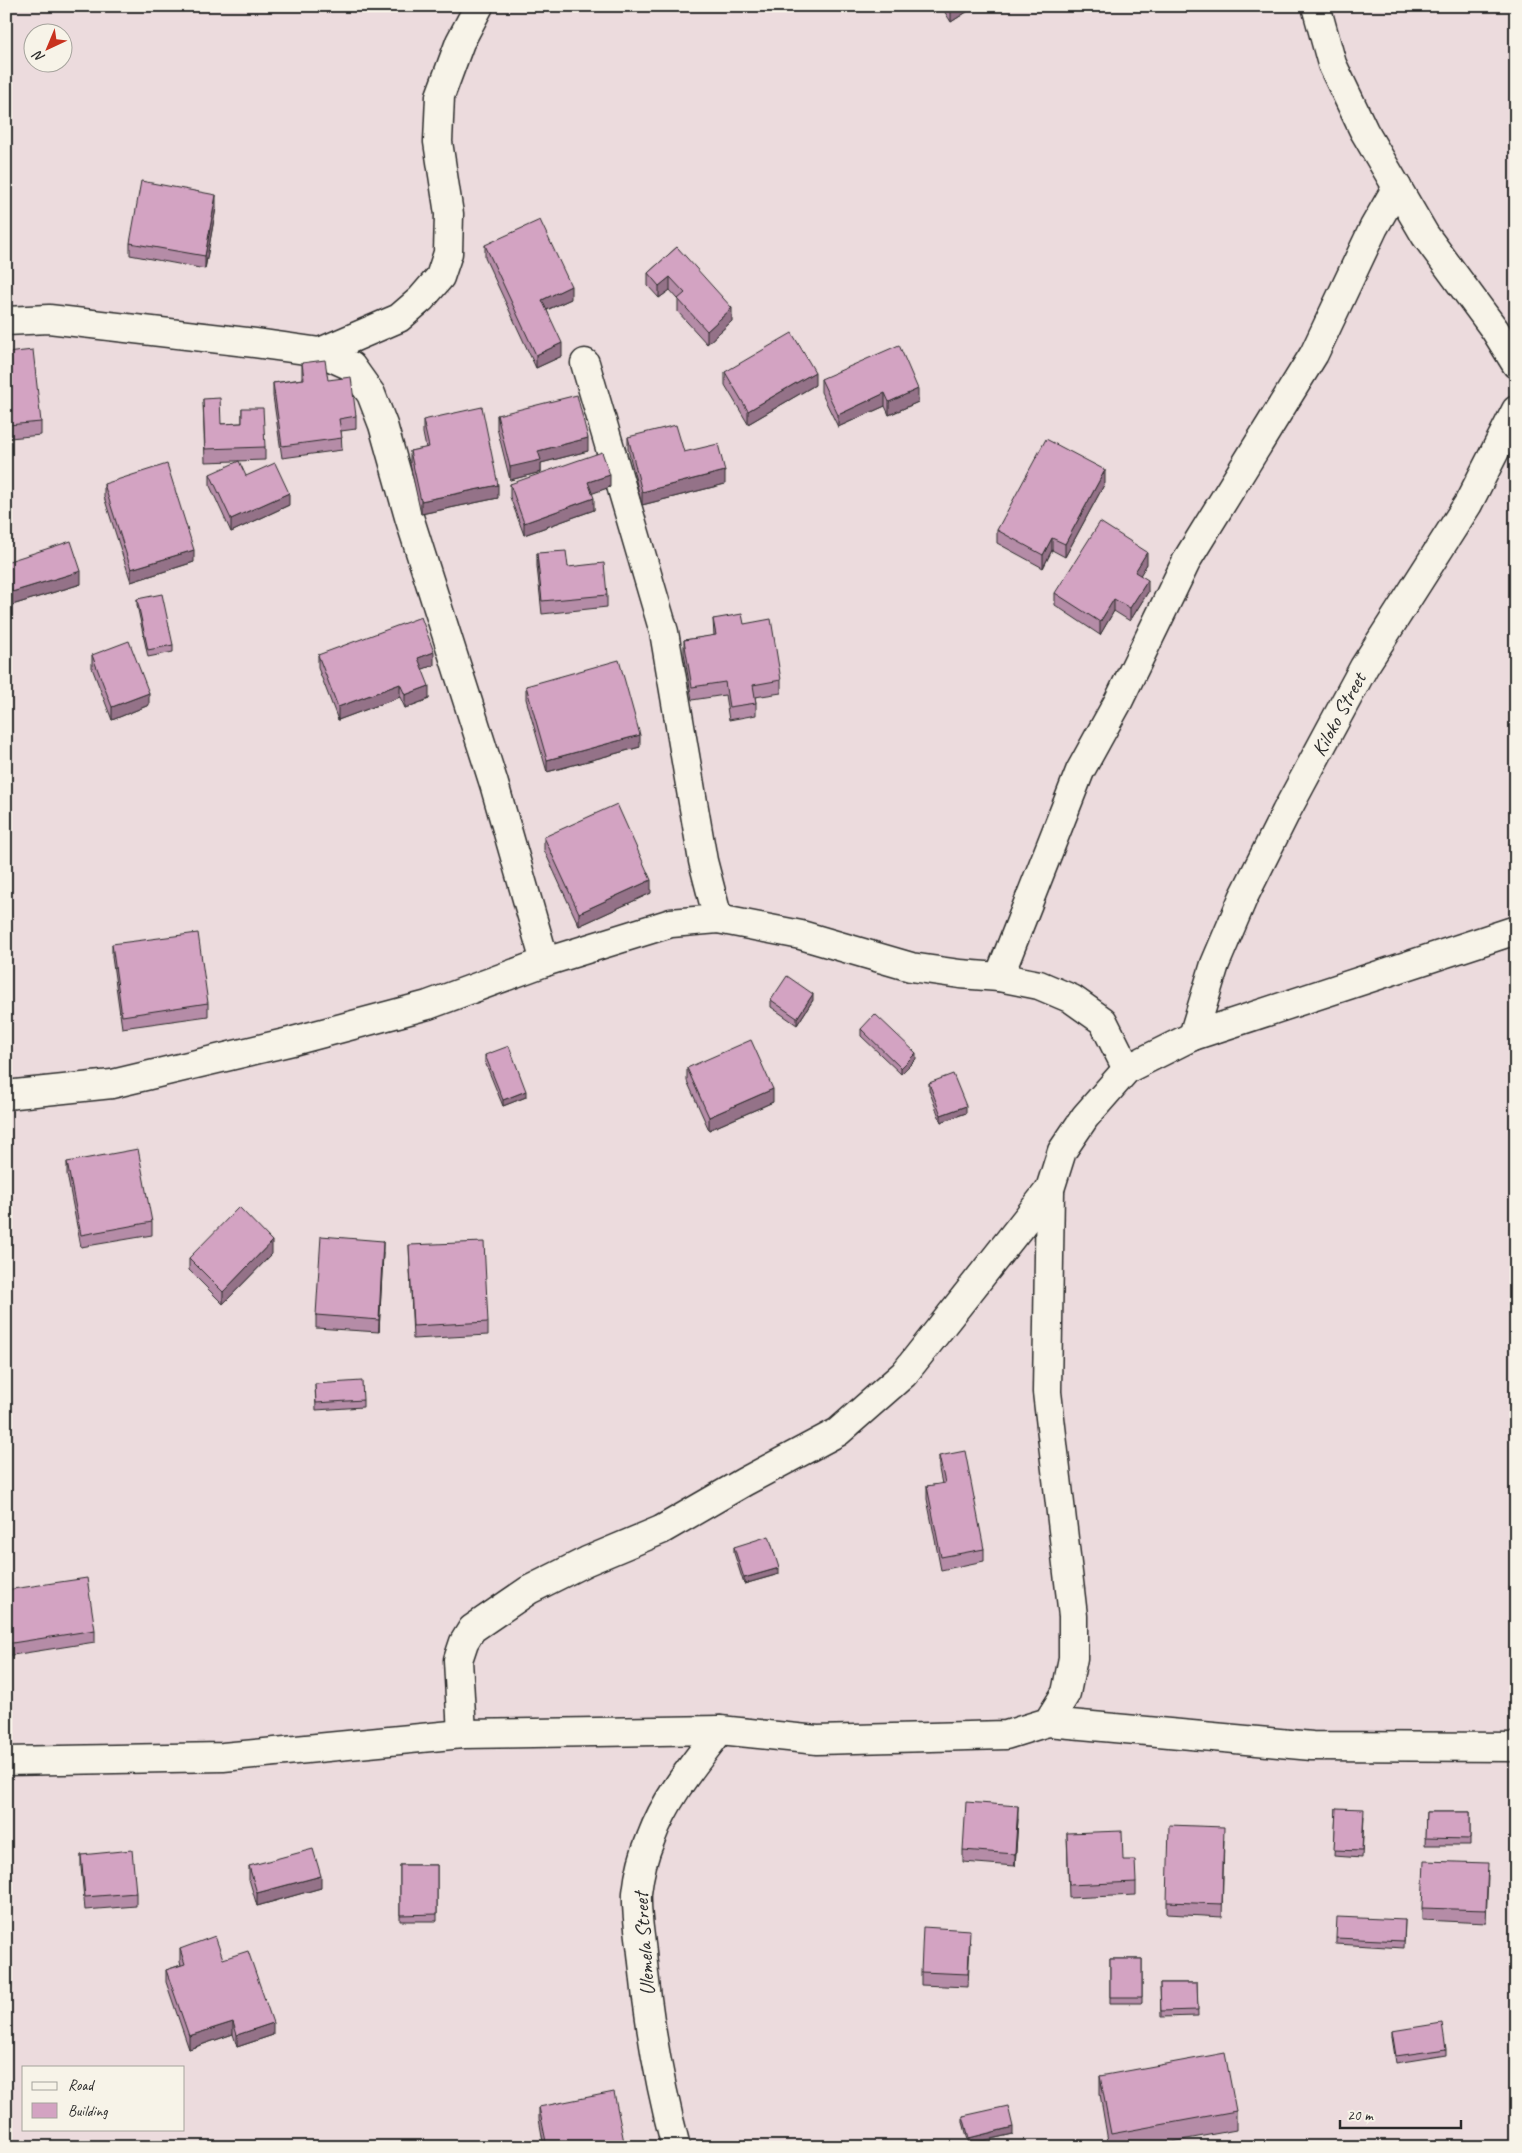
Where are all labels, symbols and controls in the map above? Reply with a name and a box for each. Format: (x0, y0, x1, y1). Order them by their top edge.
north arrow (22, 22, 72, 72)
text: N (29, 46, 48, 66)
street label: Kiloko Street (1305, 666, 1373, 761)
street label: Ulemela Street (627, 1888, 661, 1997)
legend (22, 2066, 185, 2130)
text: Road (68, 2076, 95, 2095)
scale bar (1340, 2098, 1461, 2130)
text: Building (68, 2102, 108, 2121)
text: 20 m (1347, 2106, 1374, 2125)

